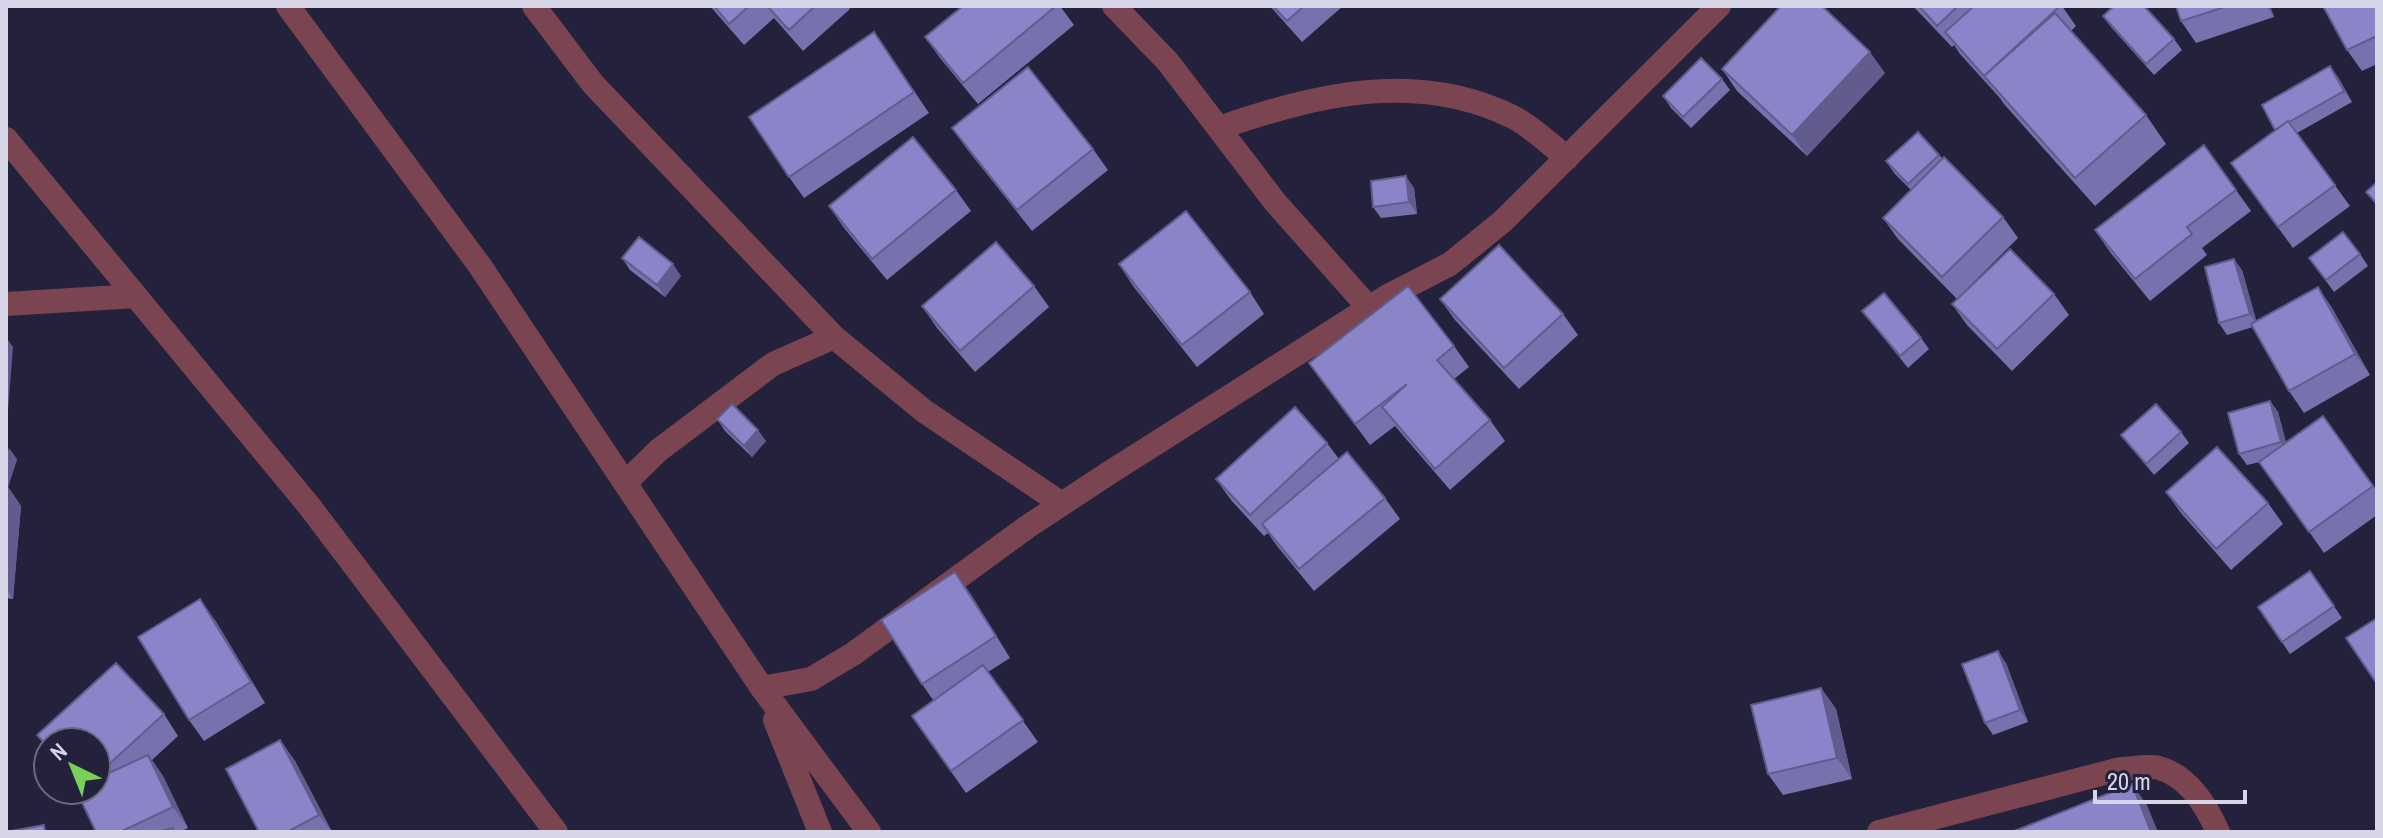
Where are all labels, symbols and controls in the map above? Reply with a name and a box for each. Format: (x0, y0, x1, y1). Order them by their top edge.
north arrow (32, 726, 112, 806)
text: N (43, 736, 73, 767)
scale bar (2095, 754, 2245, 804)
text: 20 m (2107, 765, 2151, 797)

